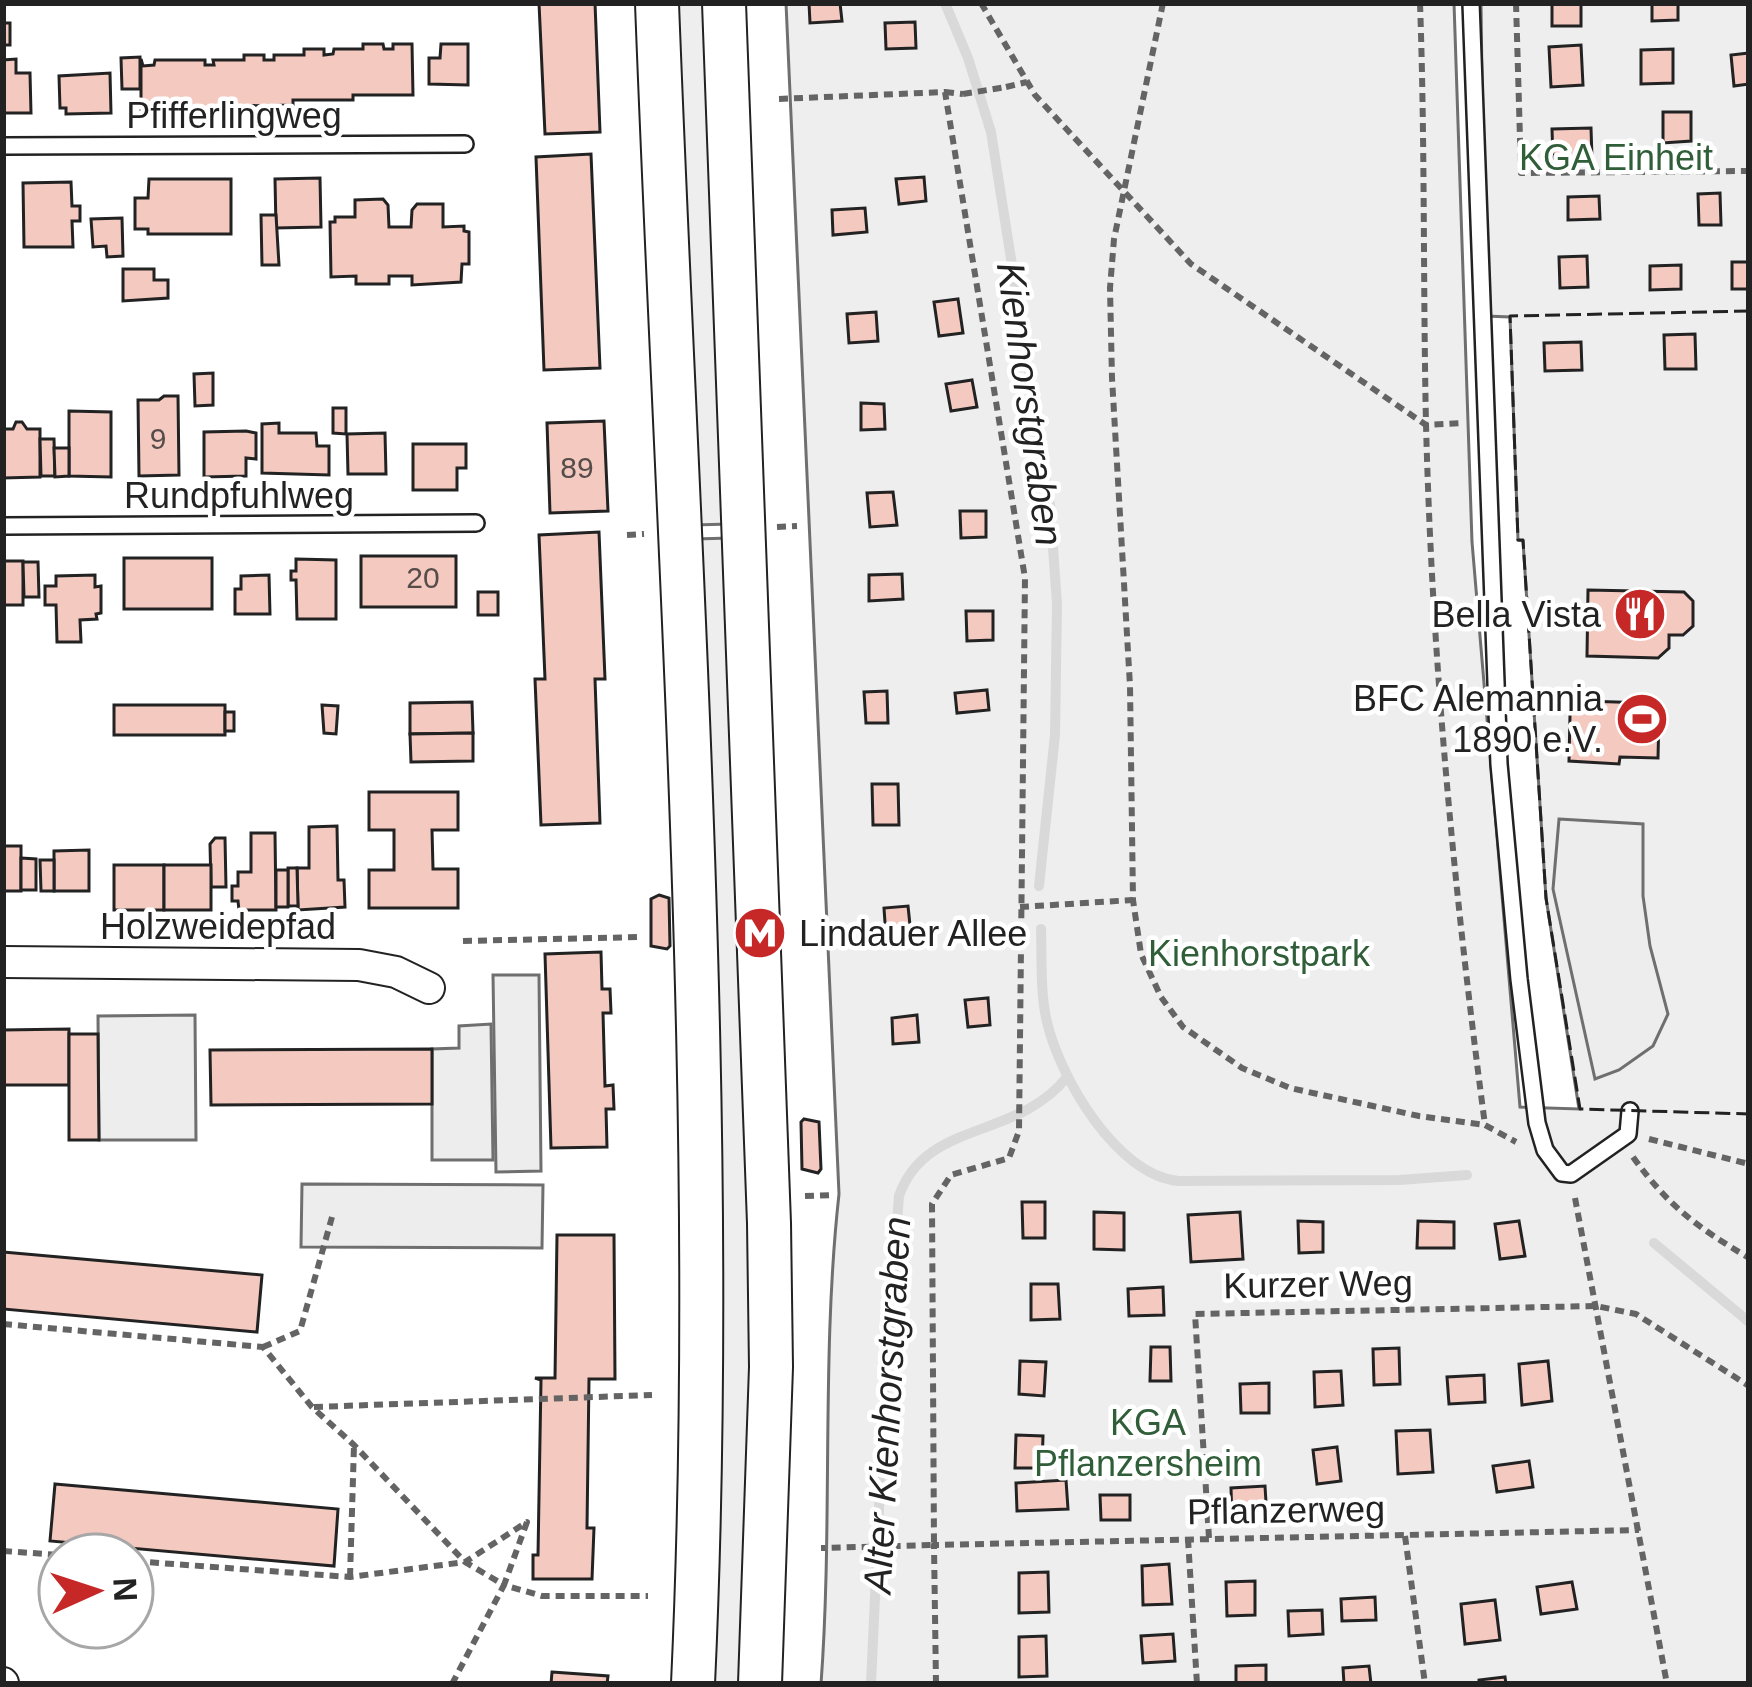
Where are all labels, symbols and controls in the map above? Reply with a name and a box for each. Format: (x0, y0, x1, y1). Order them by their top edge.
street label: Pfifferlingweg (126, 95, 342, 136)
park label: KGA Einheit (1519, 137, 1713, 178)
water label: Kienhorstgraben (989, 259, 1071, 549)
house number: 9 (150, 422, 166, 455)
house number: 89 (560, 451, 594, 484)
street label: Rundpfuhlweg (124, 475, 354, 516)
house number: 20 (406, 561, 440, 594)
restaurant icon: Bella Vista (1612, 586, 1668, 642)
place label: Bella Vista (1432, 594, 1602, 635)
place label: BFC Alemannia 1890 e.V. (1353, 678, 1604, 760)
sports icon: BFC Alemannia 1890 e.V. (1614, 691, 1670, 747)
metro station icon: Lindauer Allee (732, 905, 788, 961)
street label: Holzweidepfad (100, 906, 336, 947)
place label: Lindauer Allee (799, 913, 1027, 954)
park label: Kienhorstpark (1148, 933, 1371, 974)
water label: Alter Kienhorstgraben (856, 1216, 918, 1596)
street label: Kurzer Weg (1223, 1262, 1413, 1306)
park label: KGA Pflanzersheim (1034, 1402, 1262, 1484)
street label: Pflanzerweg (1187, 1488, 1385, 1532)
north arrow (36, 1531, 156, 1651)
text: N (106, 1577, 145, 1602)

